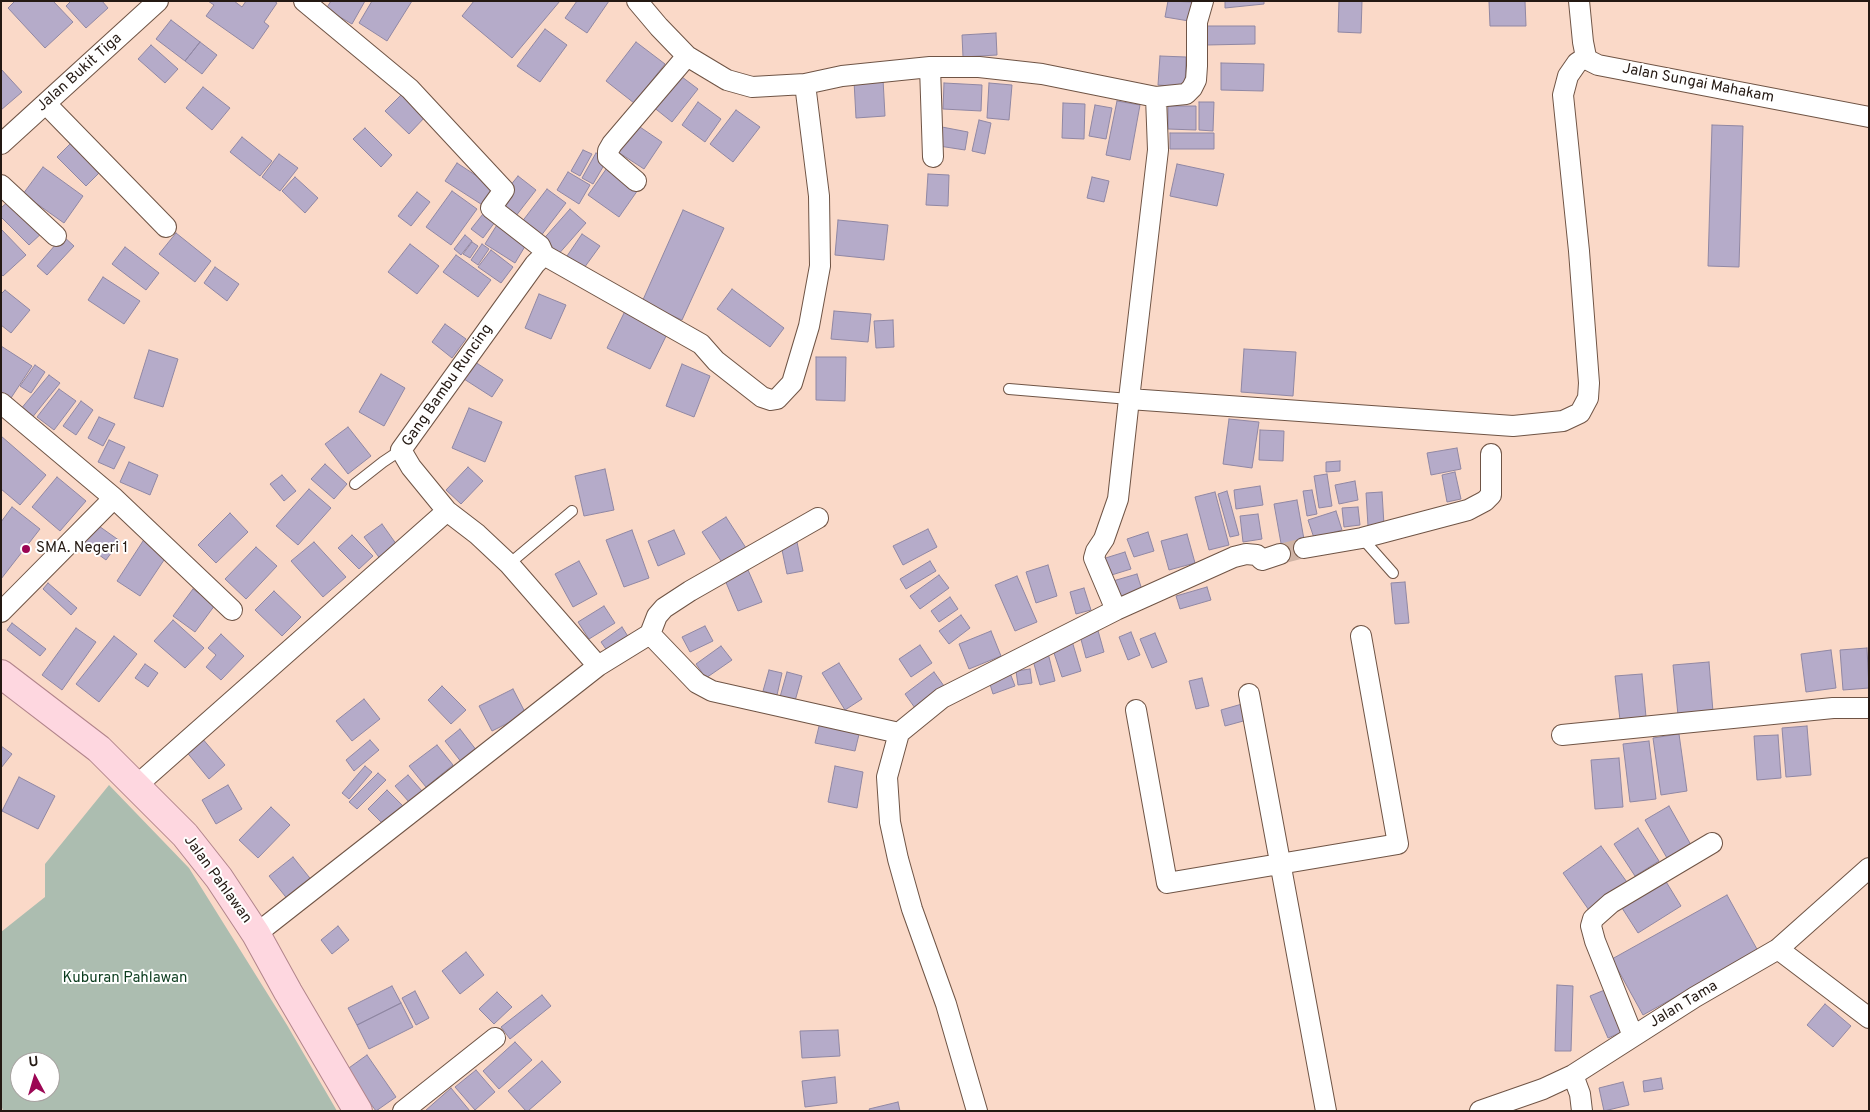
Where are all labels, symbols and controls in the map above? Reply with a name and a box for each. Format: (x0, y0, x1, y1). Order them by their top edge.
street label: Jalan Bukit Tiga (34, 30, 126, 116)
street label: Jalan Sungai Mahakam (1621, 60, 1775, 108)
street label: Gang Bambu Runcing (399, 321, 497, 451)
place label: SMA. Negeri 1 (36, 540, 128, 558)
marker: SMA. Negeri 1 (20, 543, 32, 555)
street label: Jalan Pahlawan (179, 833, 255, 927)
park label: Kuburan Pahlawan (62, 970, 188, 988)
street label: Jalan Tama (1647, 978, 1721, 1032)
north arrow (10, 1052, 60, 1102)
text: U (28, 1054, 39, 1072)

